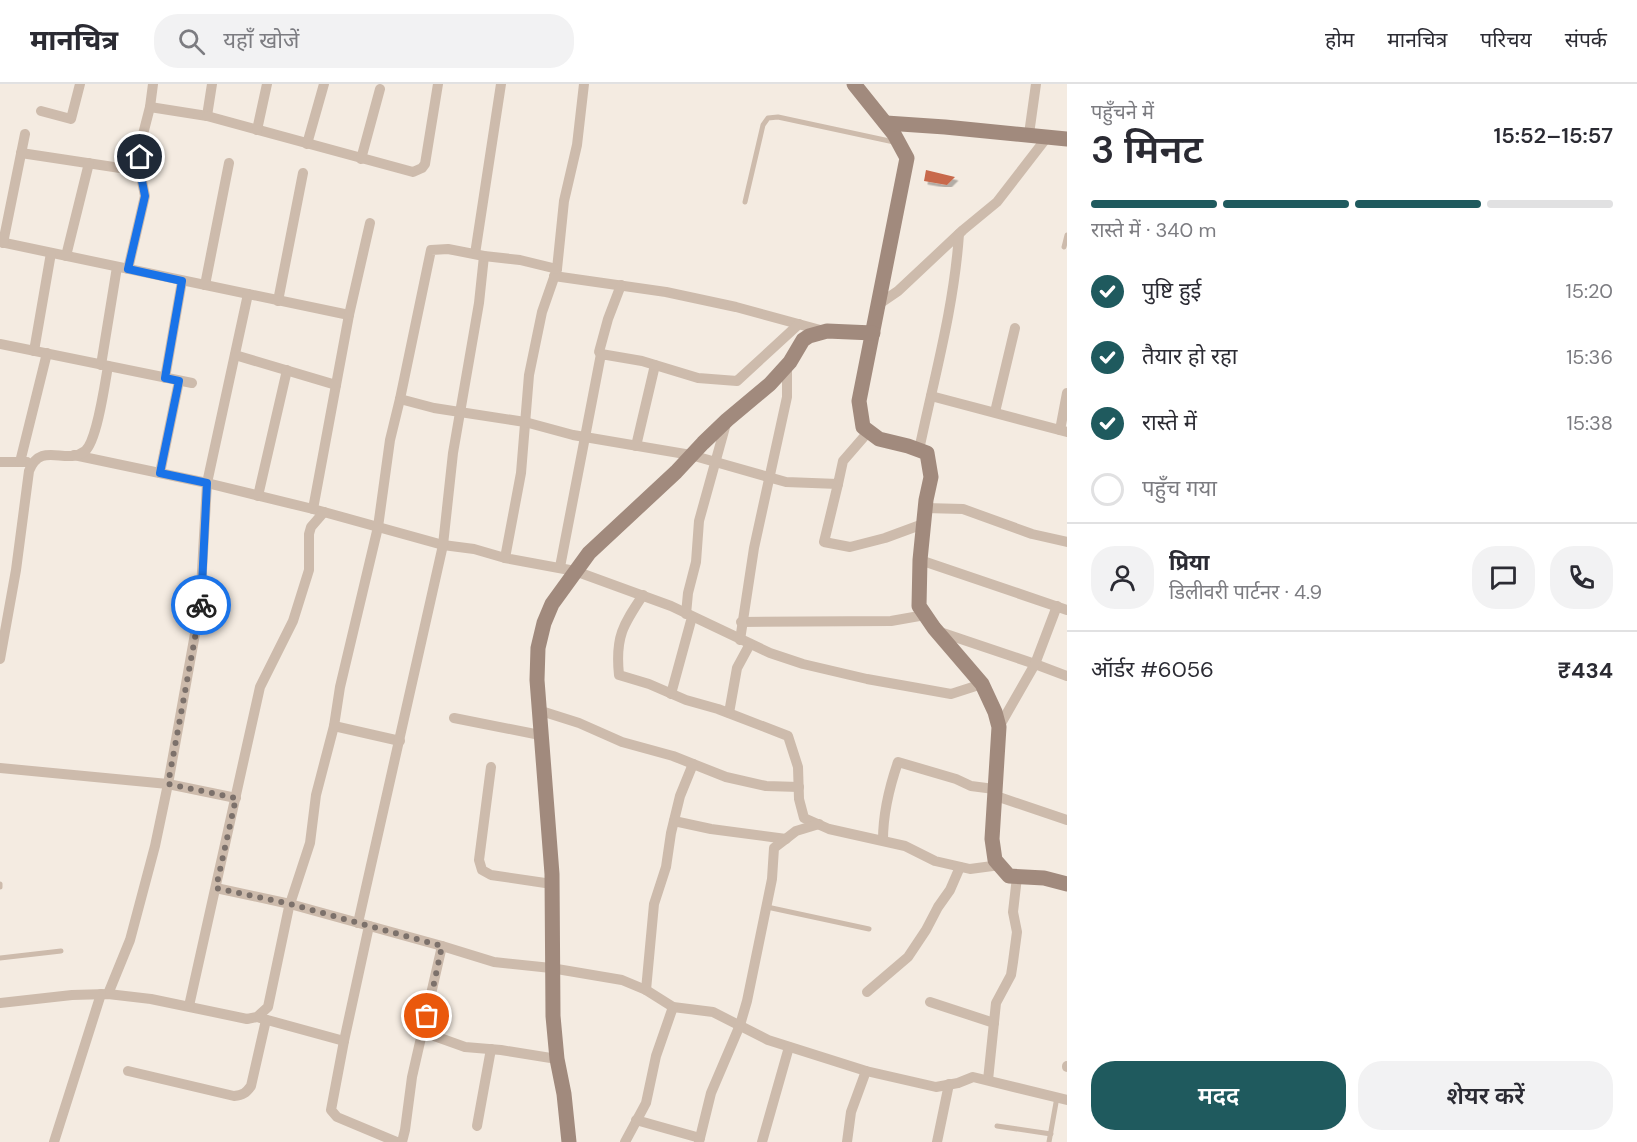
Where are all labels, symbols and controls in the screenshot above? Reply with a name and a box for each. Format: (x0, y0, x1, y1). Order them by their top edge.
search box (154, 14, 574, 68)
text: मानचित्र (30, 22, 118, 59)
icon: search (175, 25, 208, 58)
text: यहाँ खोजें (223, 26, 299, 55)
text: होम (1325, 26, 1354, 54)
text: मानचित्र (1387, 26, 1447, 54)
text: परिचय (1480, 26, 1532, 54)
text: संपर्क (1565, 26, 1607, 54)
text: पहुँचने में (1091, 99, 1154, 125)
text: 15:52–15:57 (1494, 121, 1613, 150)
text: 3 मिनट (1091, 124, 1203, 175)
pin (114, 131, 165, 182)
icon: home (123, 140, 156, 173)
text: रास्ते में · 340 m (1091, 217, 1216, 243)
icon: check (1091, 275, 1124, 308)
text: पुष्टि हुई (1142, 276, 1201, 305)
text: 15:20 (1566, 278, 1613, 304)
icon: check (1091, 341, 1124, 374)
text: तैयार हो रहा (1142, 342, 1237, 371)
text: 15:36 (1566, 344, 1613, 370)
icon: check (1091, 407, 1124, 440)
text: रास्ते में (1142, 408, 1197, 437)
text: 15:38 (1567, 410, 1613, 436)
text: पहुँच गया (1142, 474, 1217, 503)
button: person (1091, 546, 1154, 609)
button: chat (1472, 546, 1535, 609)
button: phone (1550, 546, 1613, 609)
text: प्रिया (1169, 548, 1209, 577)
courier (171, 575, 231, 635)
text: डिलीवरी पार्टनर · 4.9 (1169, 579, 1322, 605)
icon: bike (185, 589, 218, 622)
text: ऑर्डर #6056 (1091, 655, 1214, 684)
text: ₹434 (1558, 656, 1613, 685)
pin (401, 990, 452, 1041)
icon: bag (410, 999, 443, 1032)
button: मदद (1091, 1061, 1346, 1130)
button: शेयर करें (1358, 1061, 1613, 1130)

